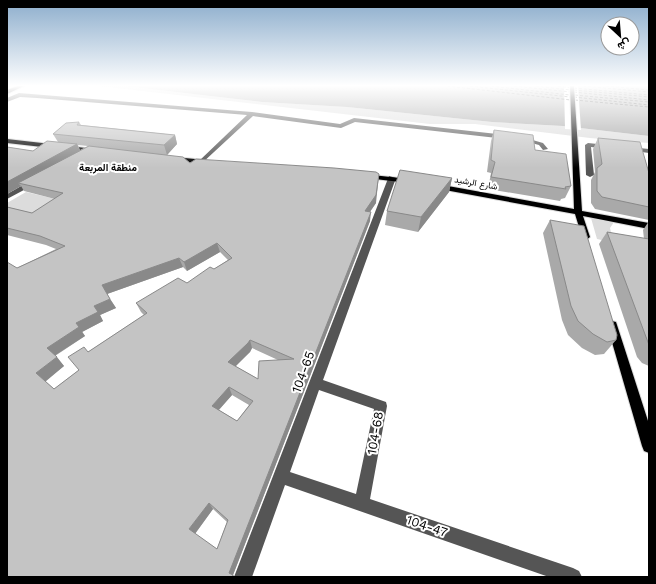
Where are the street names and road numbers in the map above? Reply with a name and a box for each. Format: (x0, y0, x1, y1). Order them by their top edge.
street label: شارع الرشيد (453, 174, 498, 193)
street label: 104-65 (289, 349, 317, 395)
street label: 104-68 (364, 410, 386, 456)
street label: 104-47 (405, 512, 449, 540)

